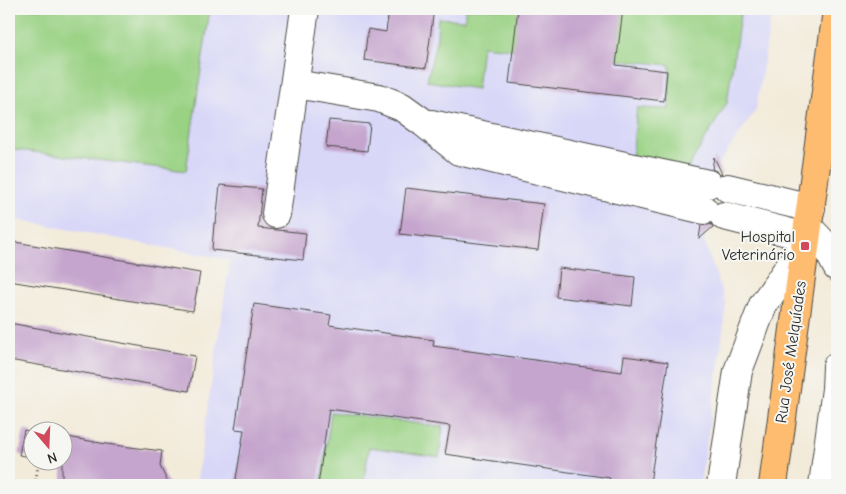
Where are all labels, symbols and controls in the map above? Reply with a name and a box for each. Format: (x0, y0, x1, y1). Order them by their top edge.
place label: Hospital Veterinário (722, 228, 795, 264)
marker: Hospital Veterinário (799, 240, 811, 252)
street label: Rua José Melquíades (772, 279, 810, 424)
north arrow (22, 422, 72, 472)
text: N (45, 448, 59, 467)

